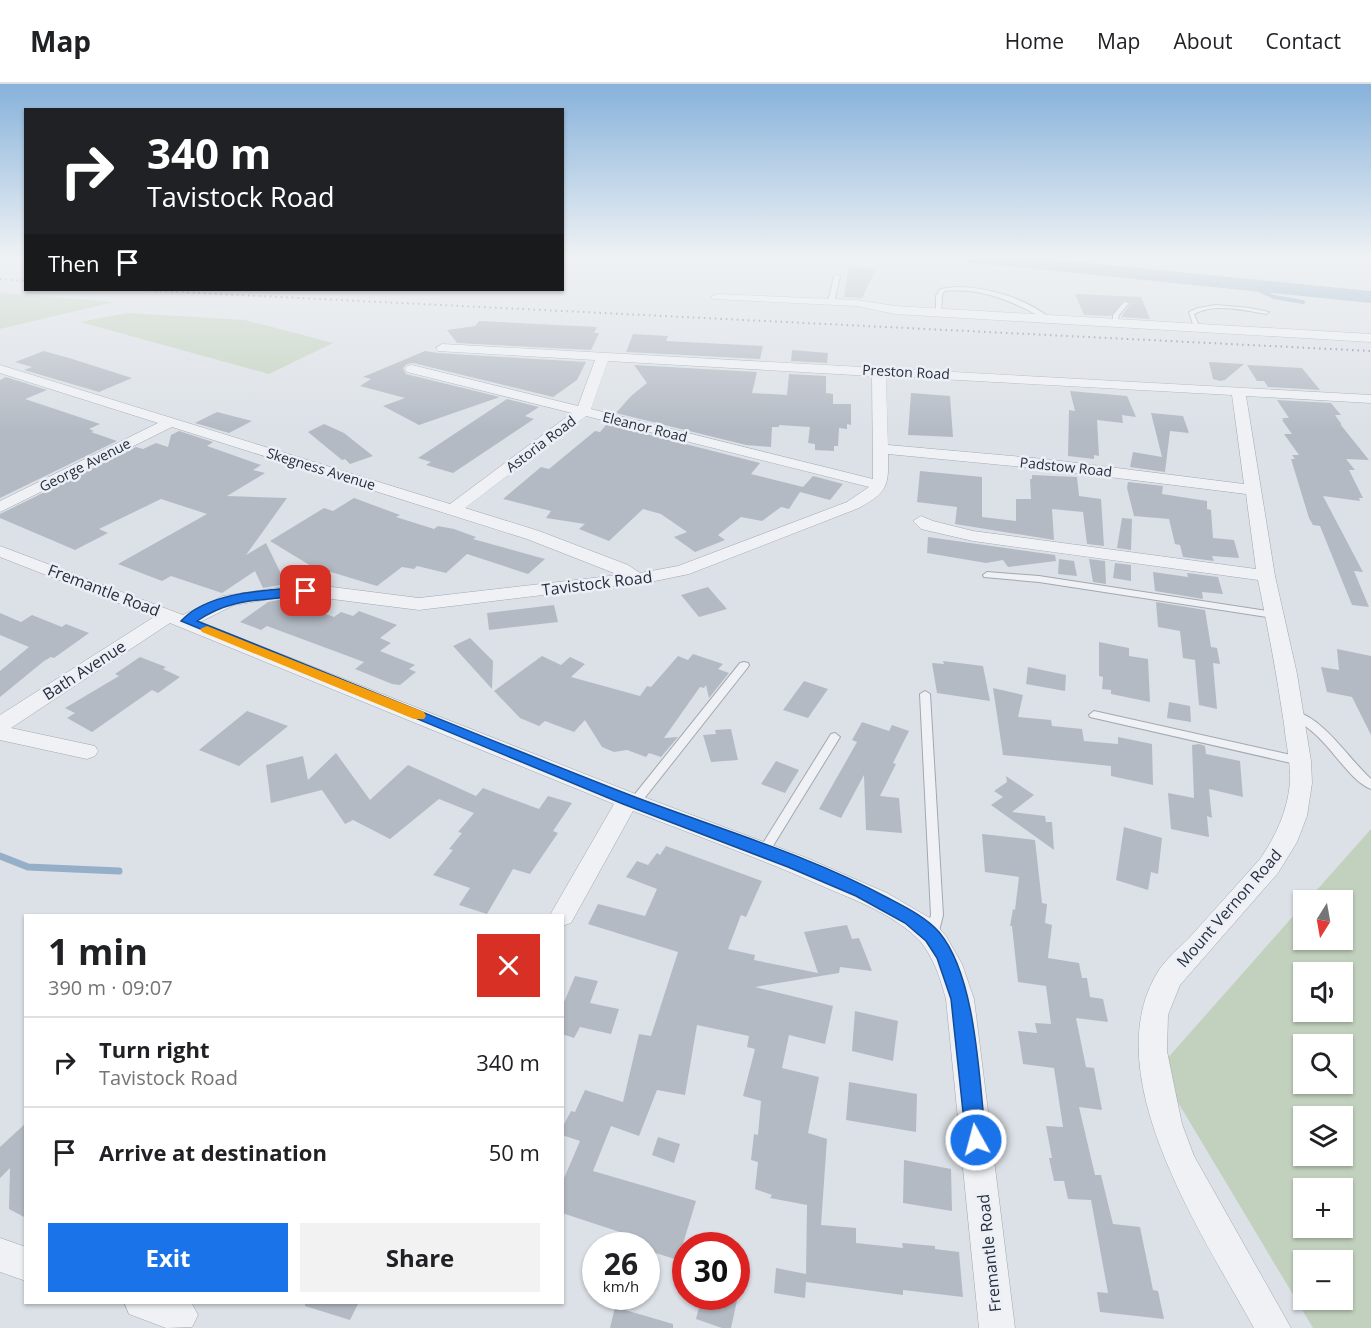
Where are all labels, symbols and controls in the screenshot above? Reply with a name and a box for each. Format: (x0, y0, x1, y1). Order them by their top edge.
text: Map (30, 22, 91, 60)
text: Home (1005, 27, 1064, 55)
text: Map (1097, 27, 1140, 55)
text: About (1173, 27, 1233, 55)
text: Contact (1266, 27, 1341, 55)
text: 340 m (147, 124, 271, 181)
icon: right (48, 132, 126, 210)
text: Tavistock Road (147, 178, 334, 215)
icon: arrive (111, 246, 144, 279)
text: Then (48, 248, 99, 278)
street label: Preston Road (862, 360, 950, 383)
street label: Eleanor Road (601, 407, 689, 446)
street label: Astoria Road (502, 411, 580, 476)
street label: George Avenue (36, 433, 134, 496)
street label: Skegness Avenue (264, 443, 378, 494)
street label: Padstow Road (1019, 452, 1113, 481)
street label: Fremantle Road (45, 559, 163, 621)
pin (280, 565, 331, 616)
street label: Tavistock Road (541, 565, 653, 601)
icon: arrive (289, 574, 322, 607)
street label: Bath Avenue (38, 635, 130, 705)
street label: Mount Vernon Road (1171, 844, 1287, 972)
north arrow (1293, 890, 1353, 950)
map controls (1293, 890, 1353, 1310)
text: 1 min (48, 927, 148, 976)
button: close (477, 934, 540, 997)
button: sound (1293, 962, 1353, 1022)
text: 390 m · 09:07 (48, 974, 173, 1001)
text: Turn right (99, 1034, 210, 1064)
button: search (1293, 1034, 1353, 1094)
icon: right (48, 1046, 81, 1079)
text: 340 m (476, 1047, 540, 1077)
text: Tavistock Road (99, 1064, 238, 1091)
button: layers (1293, 1106, 1353, 1166)
position arrow (944, 1108, 1008, 1172)
icon: arrive (48, 1136, 81, 1169)
text: Arrive at destination (99, 1137, 327, 1167)
text: 50 m (489, 1137, 540, 1167)
button: + (1293, 1178, 1353, 1238)
street label: Fremantle Road (972, 1193, 1006, 1313)
button: Exit (48, 1223, 288, 1292)
button: Share (300, 1223, 540, 1292)
speed limit sign: 30 (672, 1232, 750, 1310)
text: 26 (604, 1243, 638, 1284)
button: − (1293, 1250, 1353, 1310)
text: km/h (603, 1276, 639, 1296)

